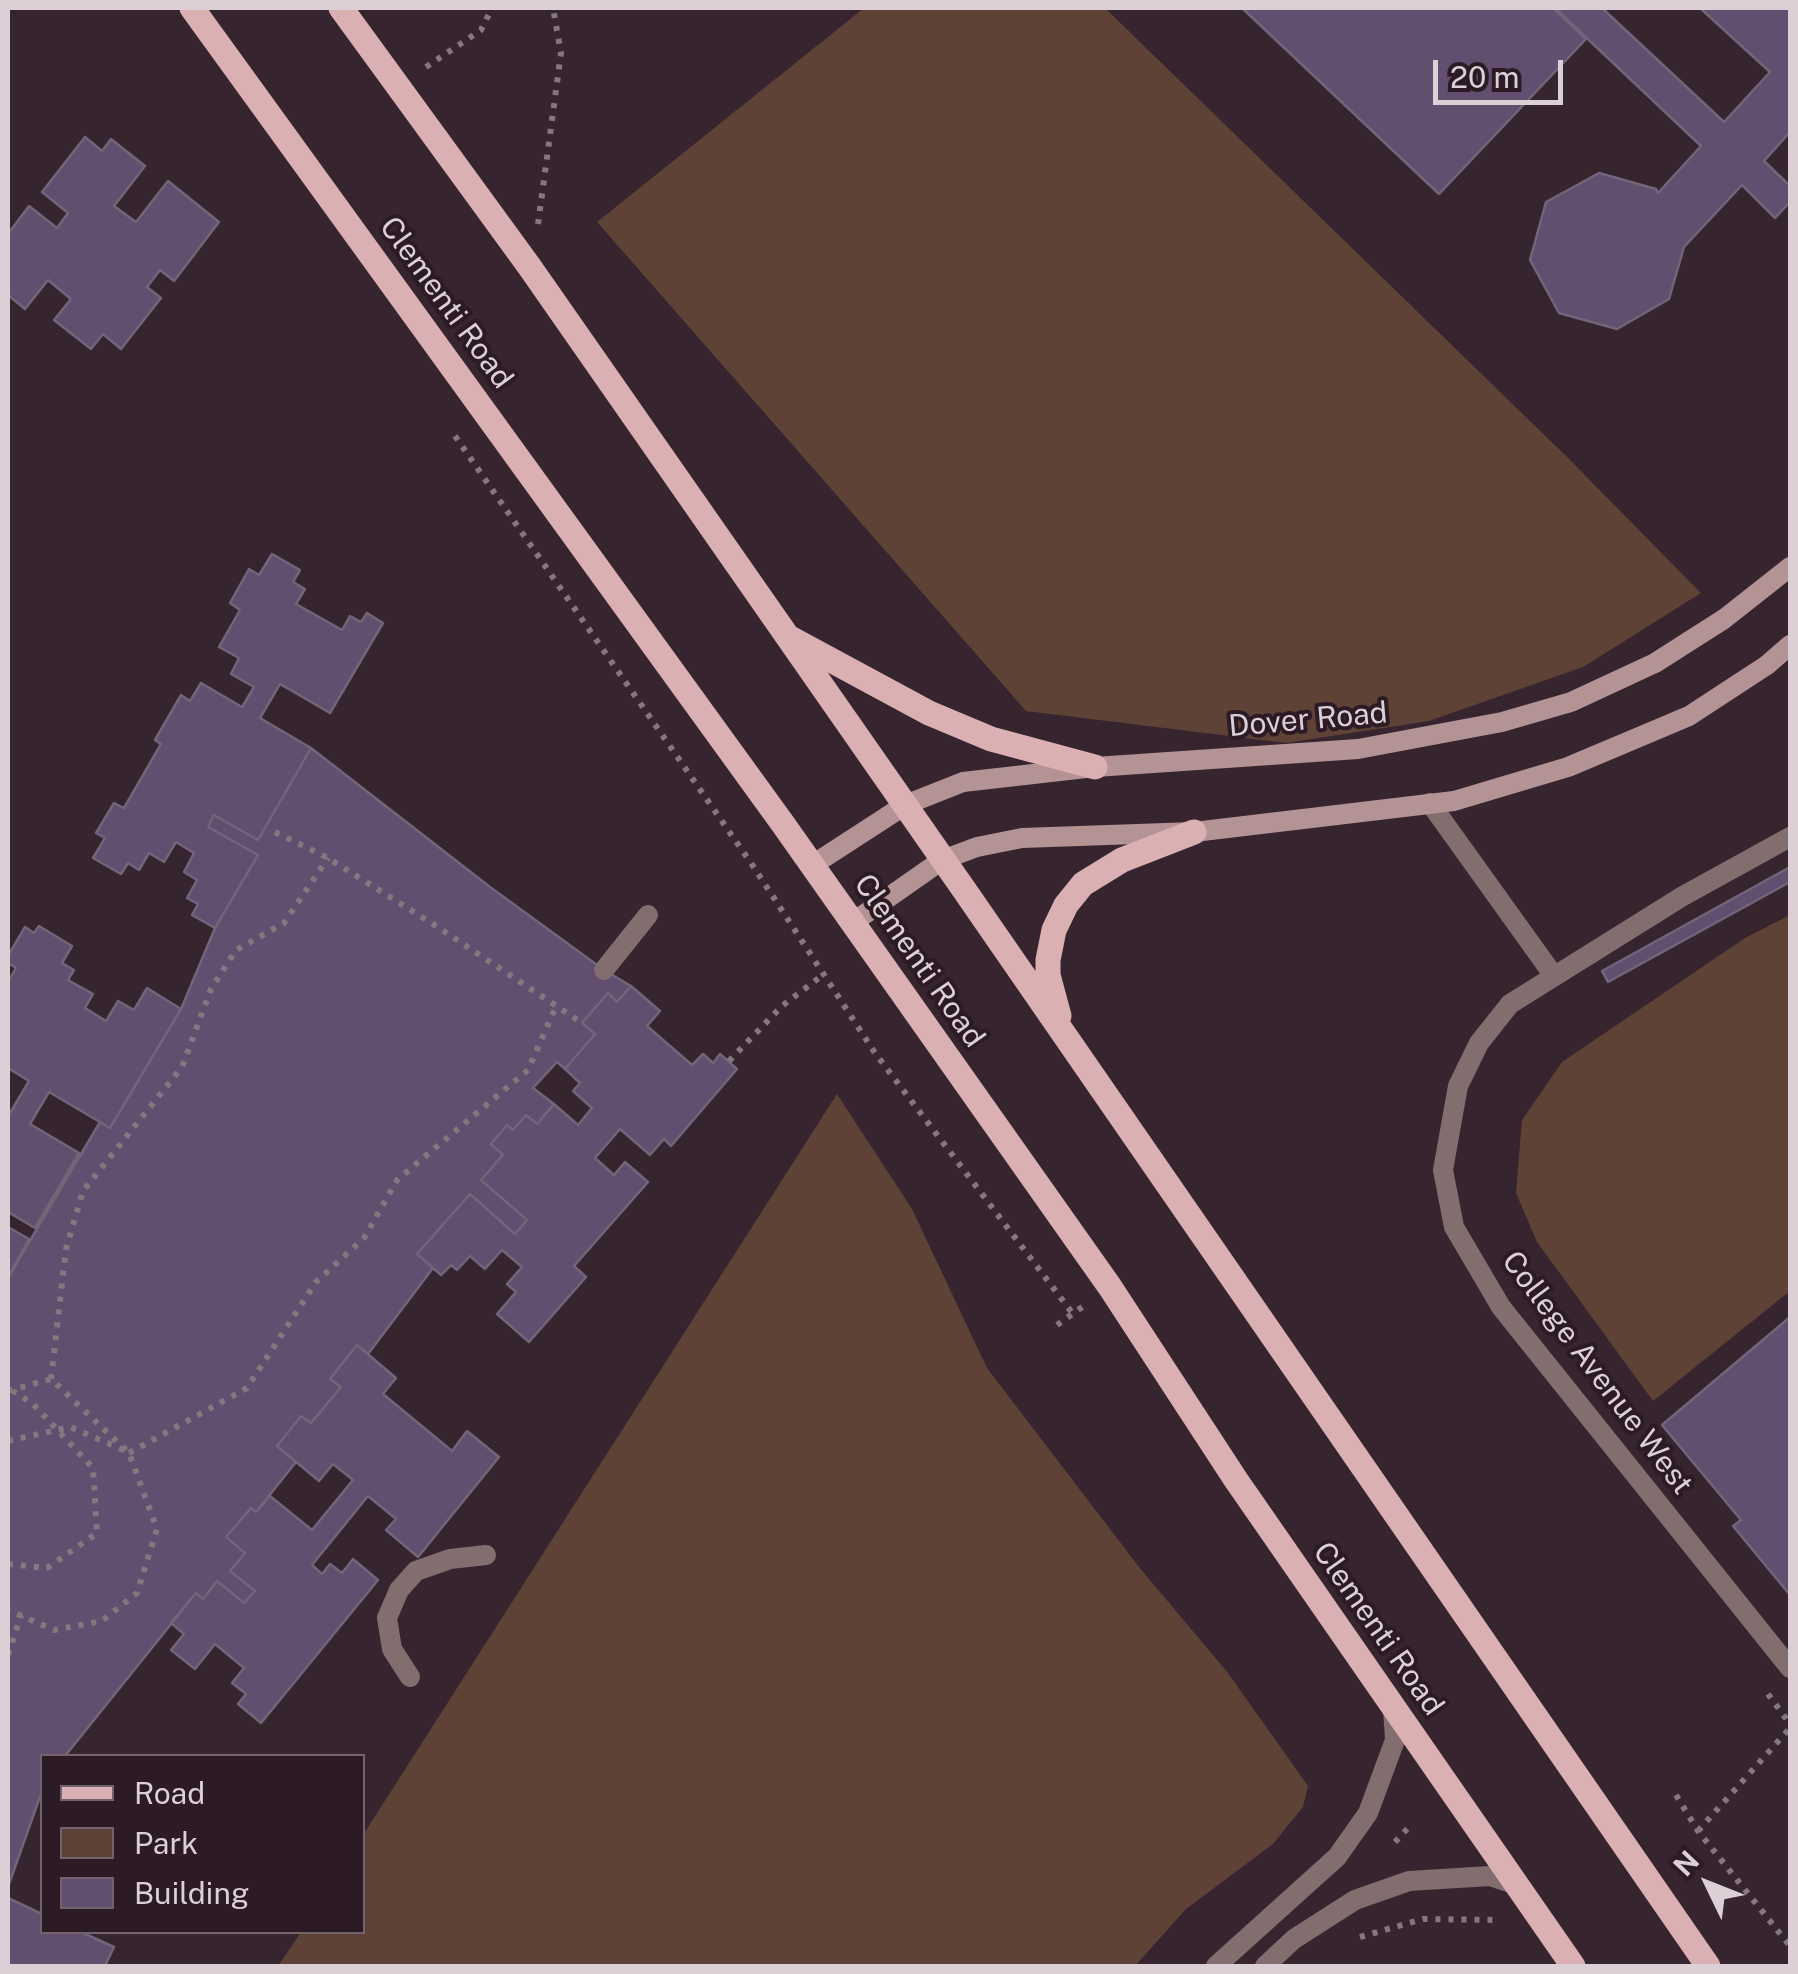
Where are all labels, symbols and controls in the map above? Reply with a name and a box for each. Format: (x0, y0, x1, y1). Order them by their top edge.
scale bar (1438, 40, 1568, 102)
text: 20 m (1450, 59, 1519, 95)
street label: Clementi Road (372, 210, 520, 396)
street label: Dover Road (1227, 695, 1389, 745)
street label: Clementi Road (846, 868, 992, 1054)
street label: College Avenue West (1494, 1244, 1700, 1502)
street label: Clementi Road (1305, 1536, 1451, 1722)
legend (40, 1754, 365, 1934)
text: Road (134, 1775, 205, 1811)
text: Park (134, 1825, 198, 1861)
north arrow (1658, 1834, 1758, 1934)
text: N (1666, 1844, 1705, 1882)
text: Building (134, 1875, 249, 1911)

